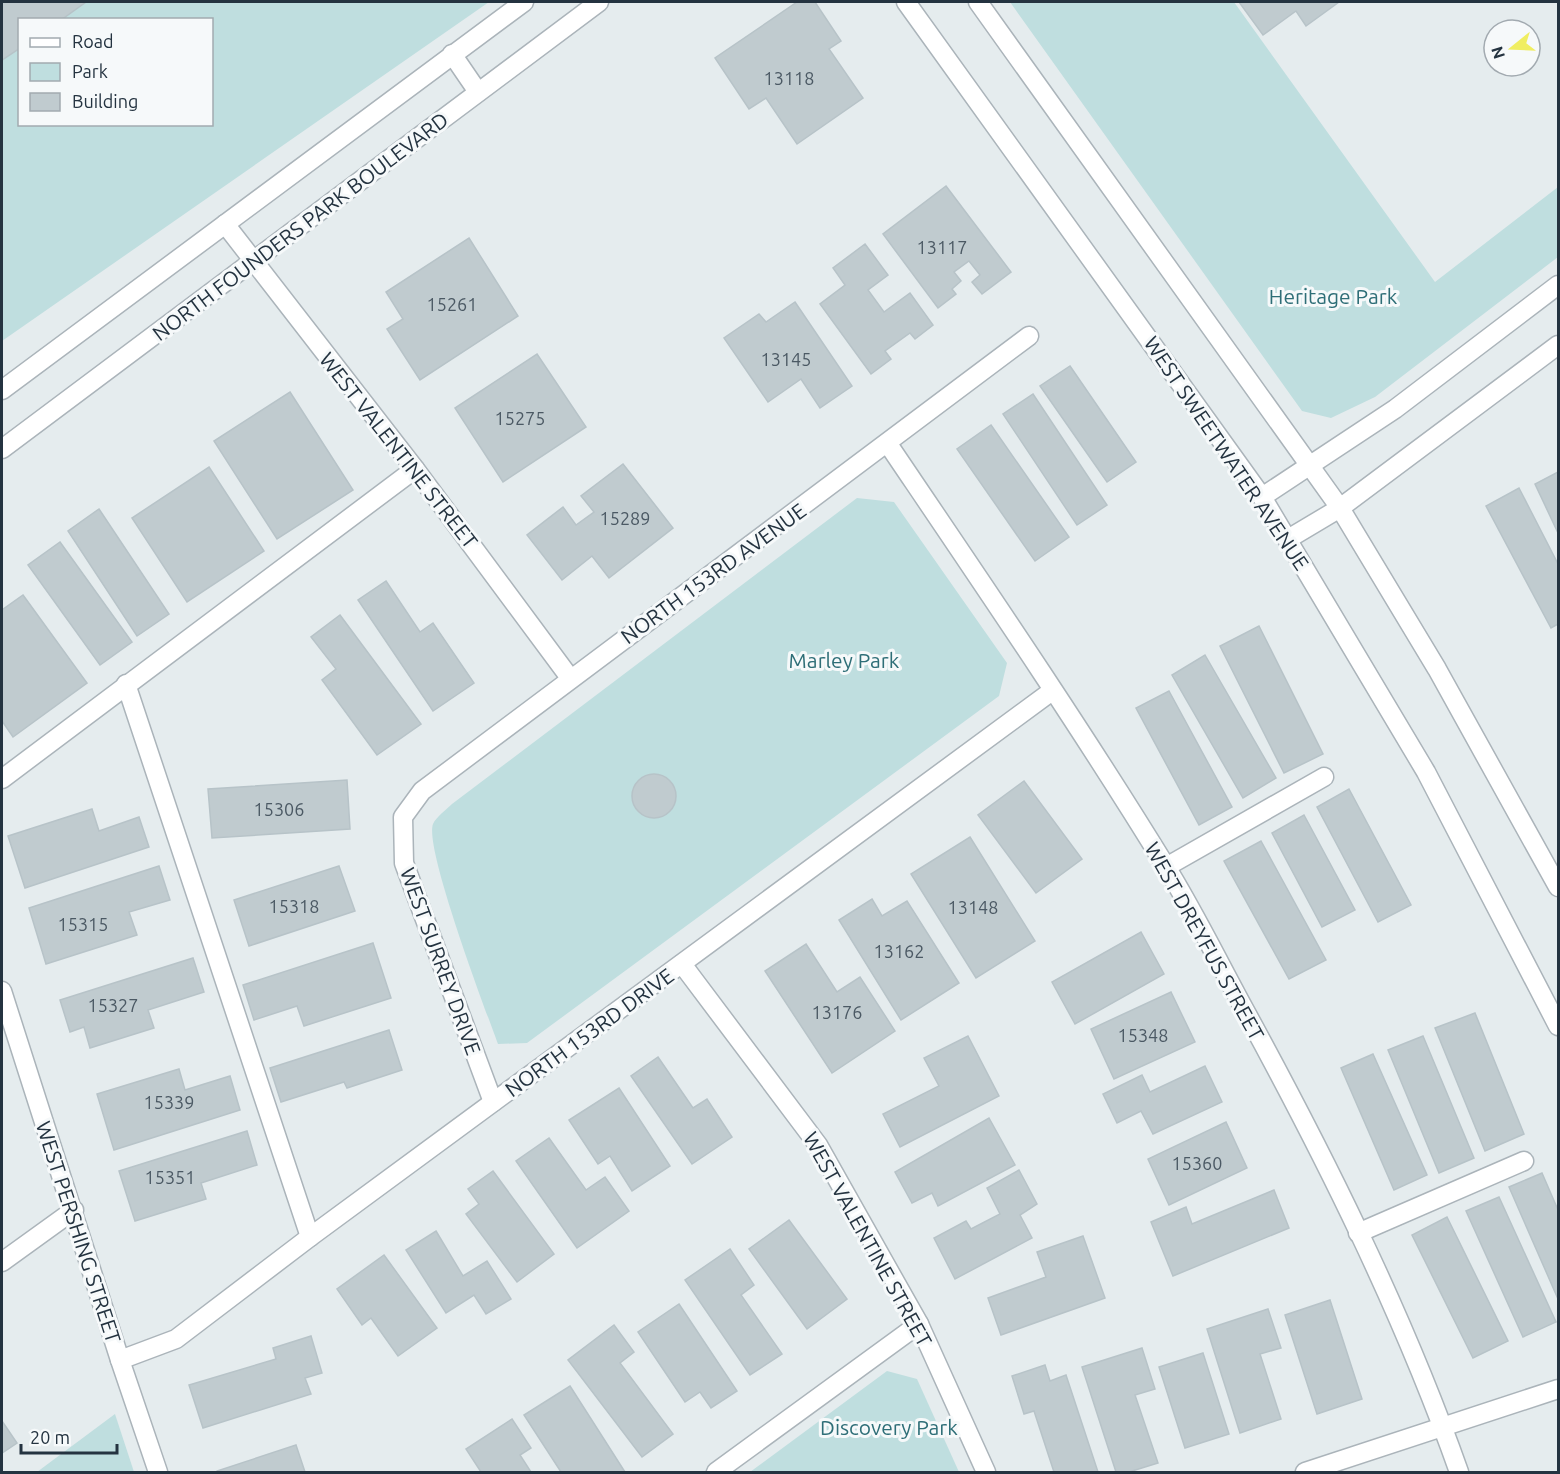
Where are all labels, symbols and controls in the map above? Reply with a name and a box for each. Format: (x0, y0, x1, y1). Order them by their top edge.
legend (18, 18, 213, 126)
north arrow (1482, 18, 1542, 78)
text: Road (72, 31, 114, 51)
text: N (1487, 44, 1508, 61)
text: Park (72, 61, 108, 81)
house number: 13118 (764, 68, 814, 88)
text: Building (72, 91, 138, 111)
street label: NORTH FOUNDERS PARK BOULEVARD (147, 107, 453, 345)
house number: 13117 (917, 237, 967, 257)
park label: Heritage Park (1269, 284, 1398, 308)
house number: 15261 (427, 294, 477, 314)
street label: WEST SWEETWATER AVENUE (1140, 332, 1314, 574)
street label: WEST VALENTINE STREET (315, 347, 483, 553)
house number: 13145 (761, 349, 811, 369)
house number: 15275 (495, 408, 545, 428)
street label: NORTH 153RD AVENUE (616, 498, 810, 648)
house number: 15289 (600, 508, 650, 528)
park label: Marley Park (789, 648, 900, 672)
house number: 15306 (254, 799, 304, 819)
street label: WEST DREYFUS STREET (1141, 838, 1270, 1044)
street label: WEST SURREY DRIVE (396, 864, 486, 1058)
house number: 15318 (269, 896, 319, 916)
house number: 13148 (948, 897, 998, 917)
house number: 15315 (58, 914, 108, 934)
house number: 13162 (874, 941, 924, 961)
street label: NORTH 153RD DRIVE (500, 963, 678, 1101)
house number: 15327 (88, 995, 138, 1015)
house number: 13176 (812, 1002, 862, 1022)
house number: 15348 (1118, 1025, 1168, 1045)
house number: 15339 (144, 1092, 194, 1112)
street label: WEST PERSHING STREET (32, 1118, 126, 1346)
street label: WEST VALENTINE STREET (799, 1128, 937, 1351)
house number: 15360 (1172, 1153, 1222, 1173)
house number: 15351 (145, 1167, 195, 1187)
park label: Discovery Park (820, 1415, 958, 1439)
scale bar (21, 1417, 117, 1455)
text: 20 m (30, 1427, 70, 1447)

